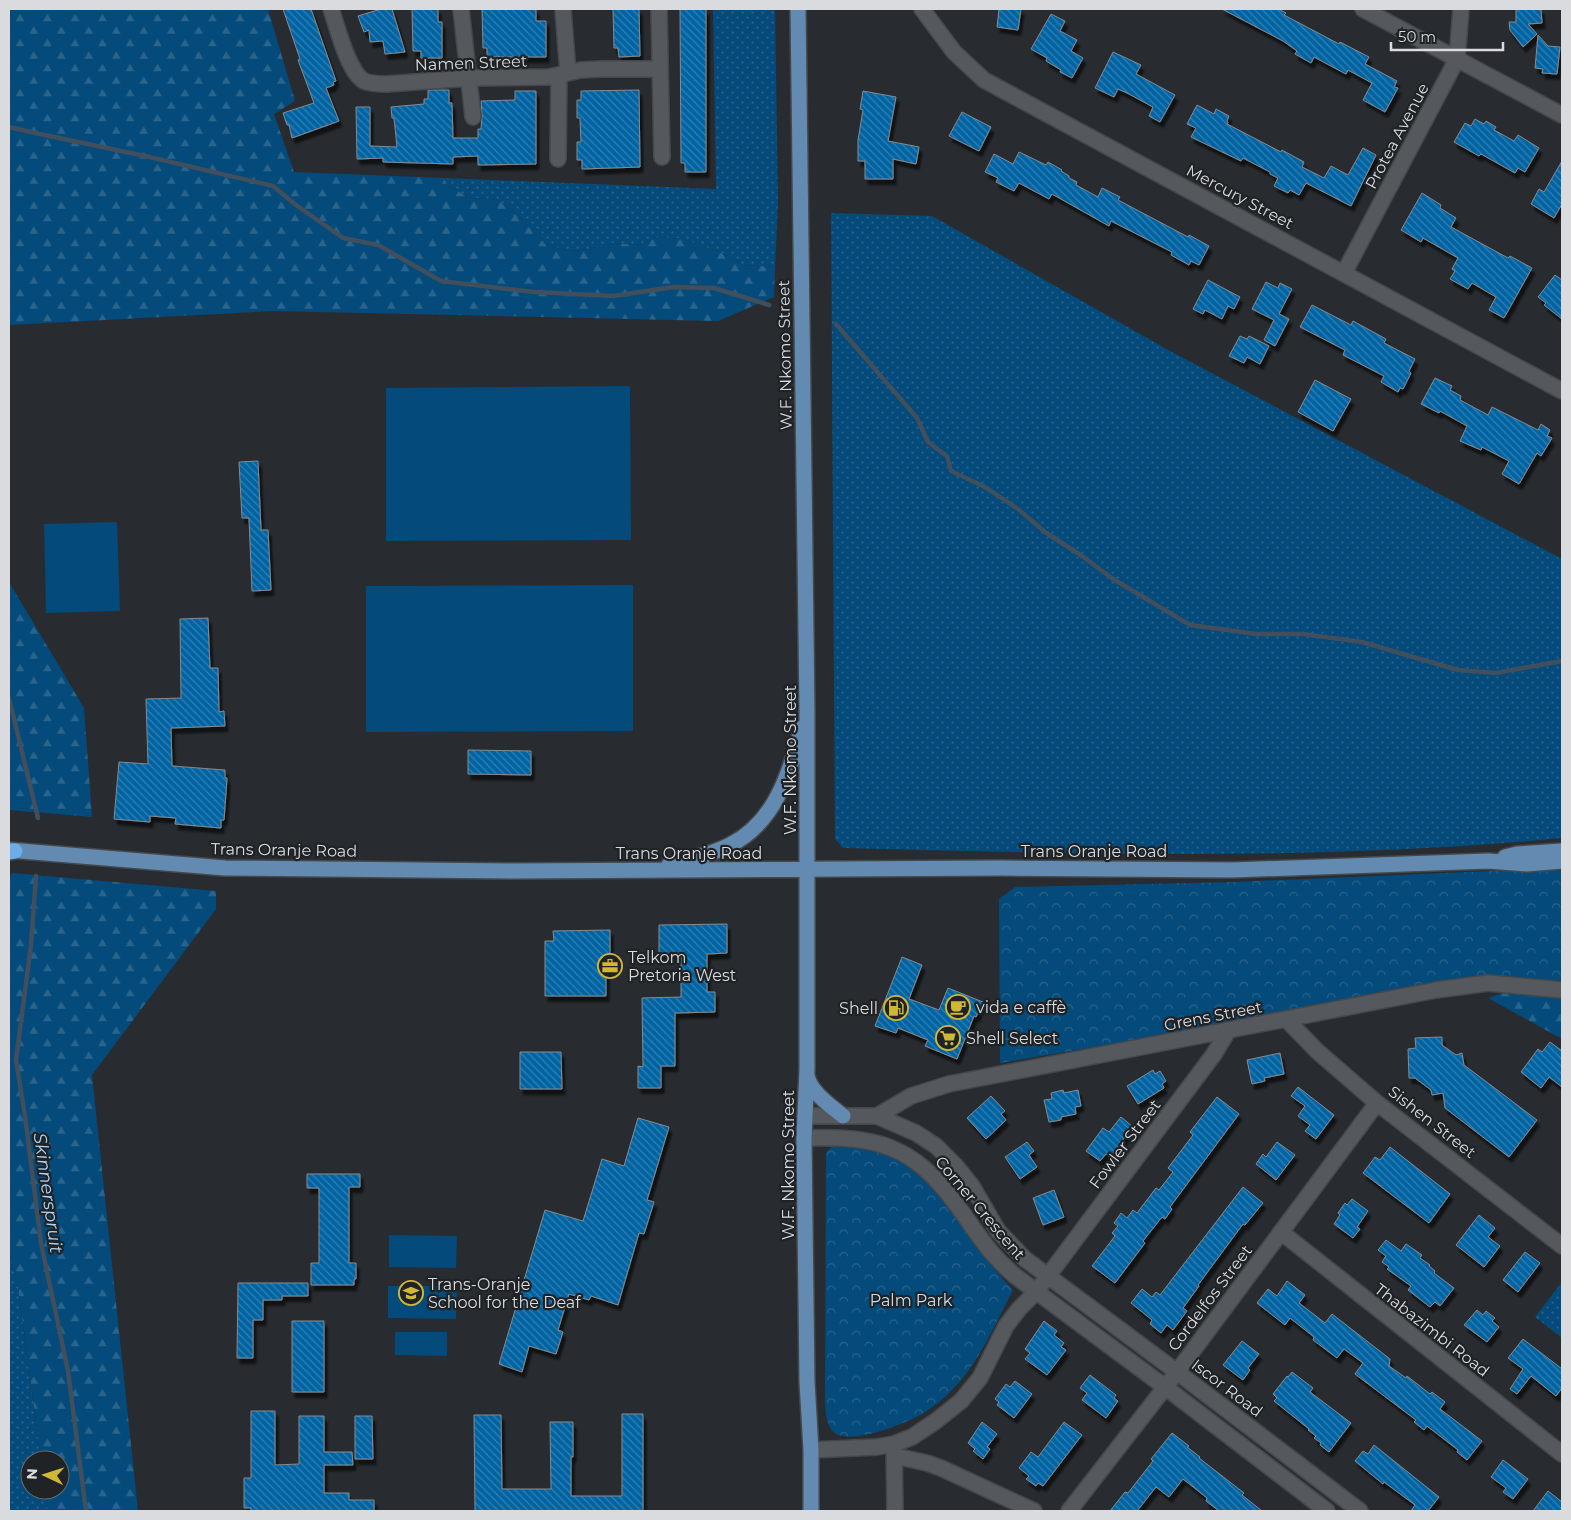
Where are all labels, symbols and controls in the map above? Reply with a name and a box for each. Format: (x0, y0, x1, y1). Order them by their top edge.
scale bar (1391, 20, 1504, 52)
text: 50 m (1398, 27, 1436, 46)
street label: Namen Street (414, 52, 528, 74)
street label: Protea Avenue (1361, 80, 1433, 192)
street label: Mercury Street (1183, 161, 1297, 233)
street label: W.F. Nkomo Street (774, 279, 796, 430)
street label: W.F. Nkomo Street (781, 685, 800, 835)
street label: Trans Oranje Road (211, 839, 357, 861)
street label: Trans Oranje Road (1021, 842, 1167, 861)
street label: Trans Oranje Road (616, 844, 762, 863)
place label: Telkom Pretoria West (628, 948, 737, 985)
office icon: Telkom Pretoria West (597, 953, 623, 979)
cafe icon: vida e caffè (945, 994, 971, 1020)
fuel station icon: Shell (883, 995, 909, 1021)
street label: Grens Street (1162, 997, 1264, 1035)
place label: vida e caffè (976, 998, 1066, 1017)
place label: Shell (839, 999, 878, 1018)
supermarket icon: Shell Select (935, 1025, 961, 1051)
place label: Shell Select (966, 1029, 1059, 1048)
street label: Sishen Street (1384, 1082, 1480, 1162)
street label: W.F. Nkomo Street (779, 1090, 798, 1240)
street label: Fowler Street (1085, 1095, 1165, 1192)
water label: Skinnerspruit (29, 1131, 67, 1255)
street label: Corner Crescent (931, 1152, 1029, 1264)
street label: Cordelfos Street (1164, 1241, 1256, 1355)
place label: Trans-Oranje School for the Deaf (428, 1275, 581, 1312)
street label: Thabazimbi Road (1371, 1279, 1493, 1381)
school or university icon: Trans-Oranje School for the Deaf (398, 1280, 424, 1306)
park label: Palm Park (870, 1291, 953, 1310)
street label: Iscor Road (1188, 1355, 1266, 1421)
north arrow (20, 1450, 70, 1500)
text: N (23, 1468, 41, 1480)

